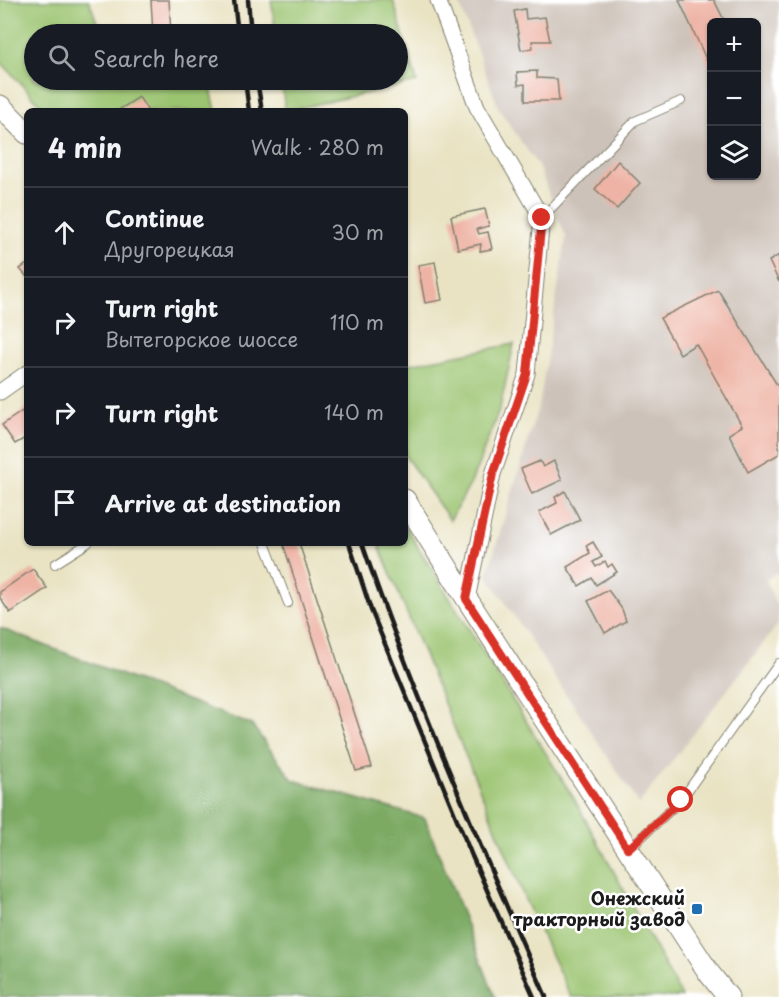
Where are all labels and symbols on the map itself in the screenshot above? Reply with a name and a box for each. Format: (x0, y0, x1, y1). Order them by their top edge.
route end (528, 204, 554, 230)
route start (667, 786, 693, 812)
place label: Онежский тракторный завод (512, 884, 685, 932)
marker: Онежский тракторный завод (690, 902, 704, 916)

